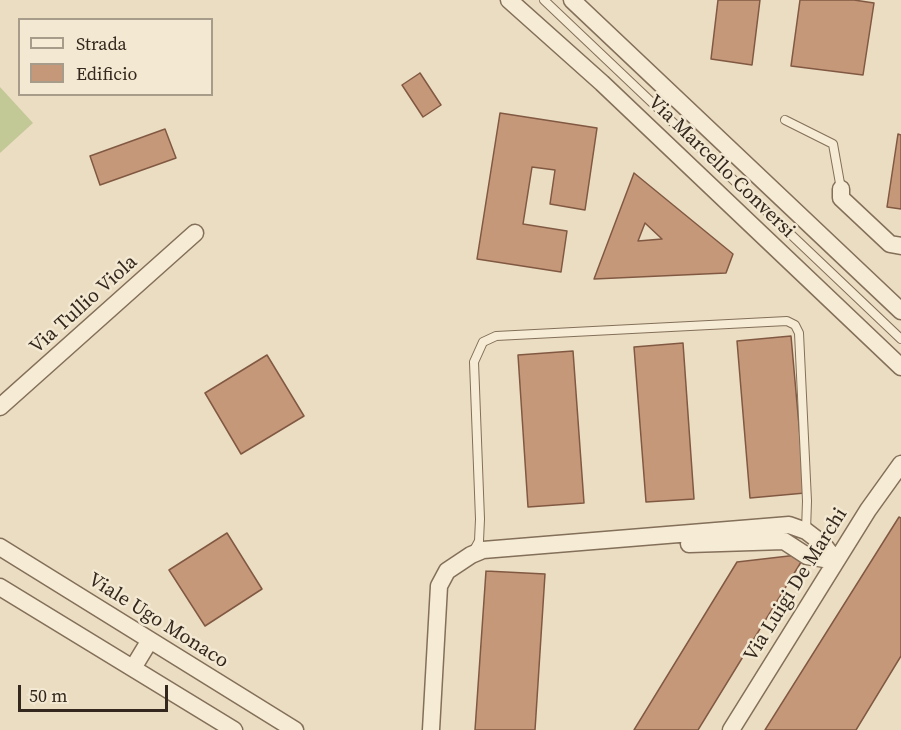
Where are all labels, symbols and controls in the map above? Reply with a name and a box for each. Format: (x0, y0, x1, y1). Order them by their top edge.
legend (18, 18, 213, 96)
text: Strada (76, 31, 127, 56)
text: Edificio (76, 61, 137, 86)
street label: Via Marcello Conversi (643, 91, 799, 243)
street label: Via Tullio Viola (25, 251, 143, 359)
street label: Via Luigi De Marchi (739, 504, 853, 666)
street label: Viale Ugo Monaco (83, 568, 233, 674)
scale bar (21, 673, 171, 711)
text: 50 m (29, 683, 67, 708)

